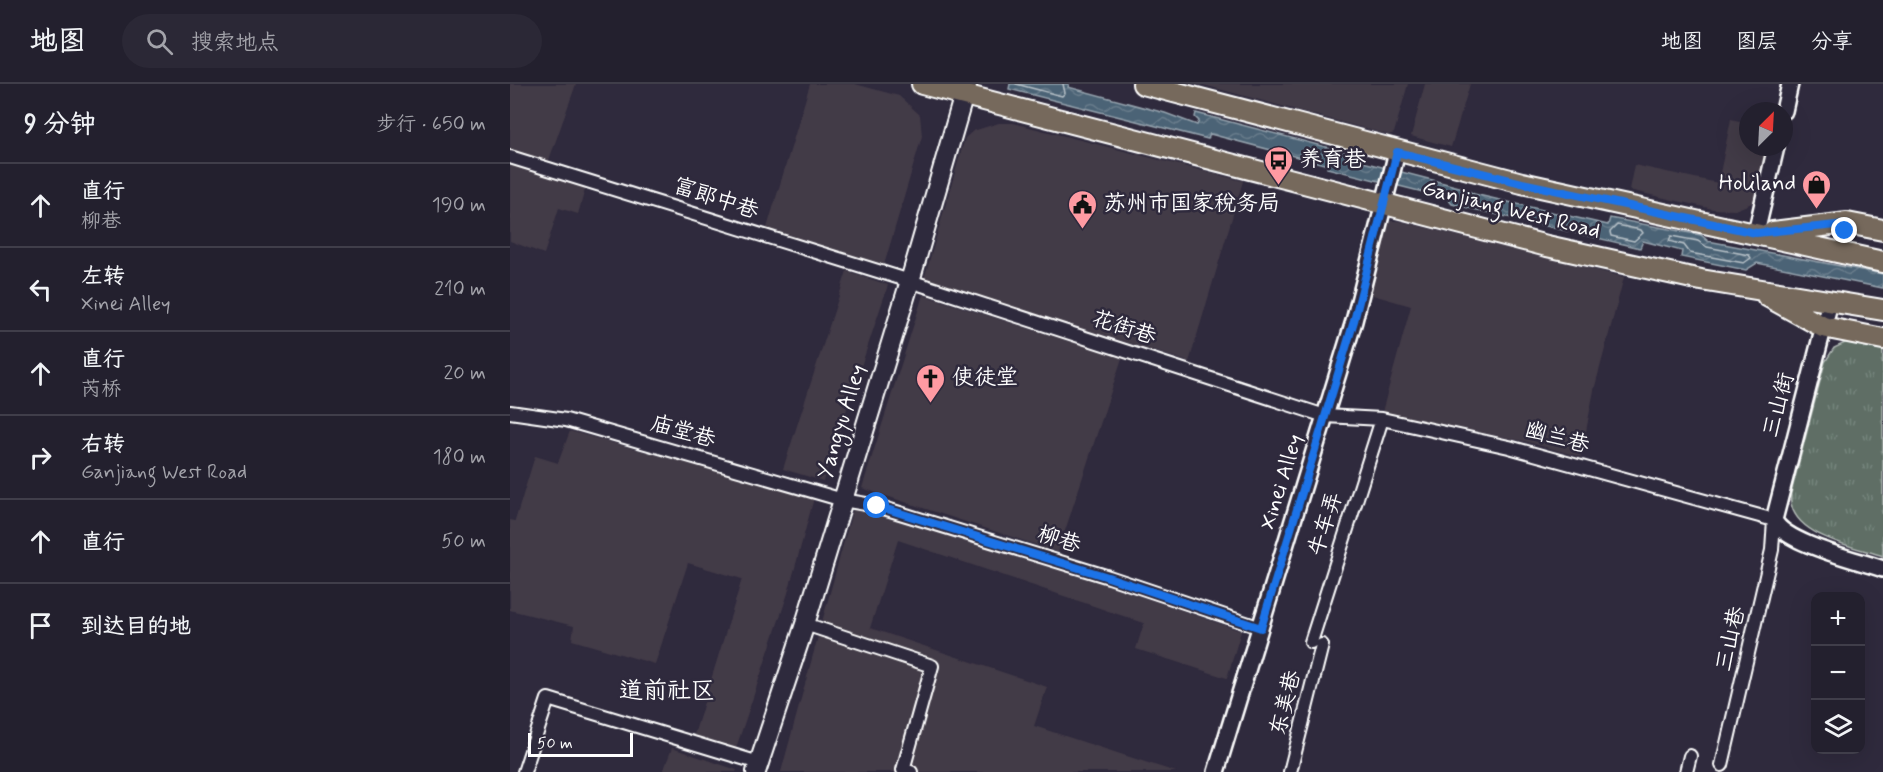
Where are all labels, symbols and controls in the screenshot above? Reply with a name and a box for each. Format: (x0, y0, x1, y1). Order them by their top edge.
search box (122, 14, 542, 68)
text: 地图 (30, 24, 86, 61)
icon: search (143, 25, 176, 58)
text: 地图 (1661, 28, 1703, 56)
text: 图层 (1736, 28, 1778, 56)
text: 分享 (1811, 28, 1853, 56)
text: 搜索地点 (191, 29, 279, 57)
north arrow (1739, 102, 1793, 156)
text: 9 分钟 (24, 108, 96, 142)
text: 步行 · 650 m (376, 111, 486, 138)
bus stop icon: 养育巷 (1263, 144, 1295, 186)
place label: 养育巷 (1300, 146, 1366, 174)
shop icon: Holiland (1801, 168, 1833, 210)
place label: Holiland (1719, 170, 1796, 198)
street label: 富郎中巷 (670, 172, 762, 226)
street label: Ganjiang West Road (1418, 174, 1603, 249)
text: 直行 (81, 178, 125, 206)
public building icon: 苏州市国家税务局 (1067, 188, 1099, 230)
icon: ahead (24, 189, 57, 222)
place label: 苏州市国家税务局 (1104, 190, 1280, 218)
text: 190 m (432, 192, 486, 219)
text: 柳巷 (81, 208, 121, 235)
route end (1831, 217, 1857, 243)
text: 左转 (81, 263, 125, 291)
icon: left (24, 273, 57, 306)
text: 210 m (434, 276, 486, 303)
text: Xinei Alley (81, 291, 170, 318)
street label: 花街巷 (1088, 304, 1160, 352)
text: 直行 (81, 346, 125, 374)
icon: ahead (24, 357, 57, 390)
text: 20 m (443, 360, 486, 387)
street label: Yangyu Alley (811, 361, 876, 484)
church icon: 使徒堂 (915, 362, 947, 404)
place label: 使徒堂 (952, 364, 1018, 392)
street label: 三山街 (1757, 369, 1801, 441)
text: 芮桥 (81, 376, 121, 403)
street label: 庙堂巷 (647, 409, 719, 455)
street label: 幽兰巷 (1521, 416, 1593, 460)
text: 右转 (81, 431, 125, 459)
street label: Xinei Alley (1254, 431, 1310, 533)
icon: right (24, 441, 57, 474)
text: 180 m (433, 444, 486, 471)
text: Ganjiang West Road (81, 459, 247, 486)
street label: 牛车弄 (1302, 488, 1350, 560)
route start (863, 492, 889, 518)
street label: 柳巷 (1034, 520, 1084, 560)
icon: ahead (24, 525, 57, 558)
text: 50 m (441, 528, 486, 555)
text: 直行 (81, 529, 125, 557)
map controls (1811, 592, 1865, 754)
button: + (1811, 592, 1865, 646)
street label: 三山巷 (1710, 604, 1752, 674)
icon: arrive (24, 609, 57, 642)
text: 到达目的地 (81, 613, 191, 641)
button: − (1811, 646, 1865, 700)
street label: 东美巷 (1264, 668, 1308, 738)
district label: 道前社区 (619, 676, 715, 707)
button: layers (1811, 700, 1865, 754)
scale bar (528, 730, 633, 758)
text: 50 m (537, 733, 573, 754)

